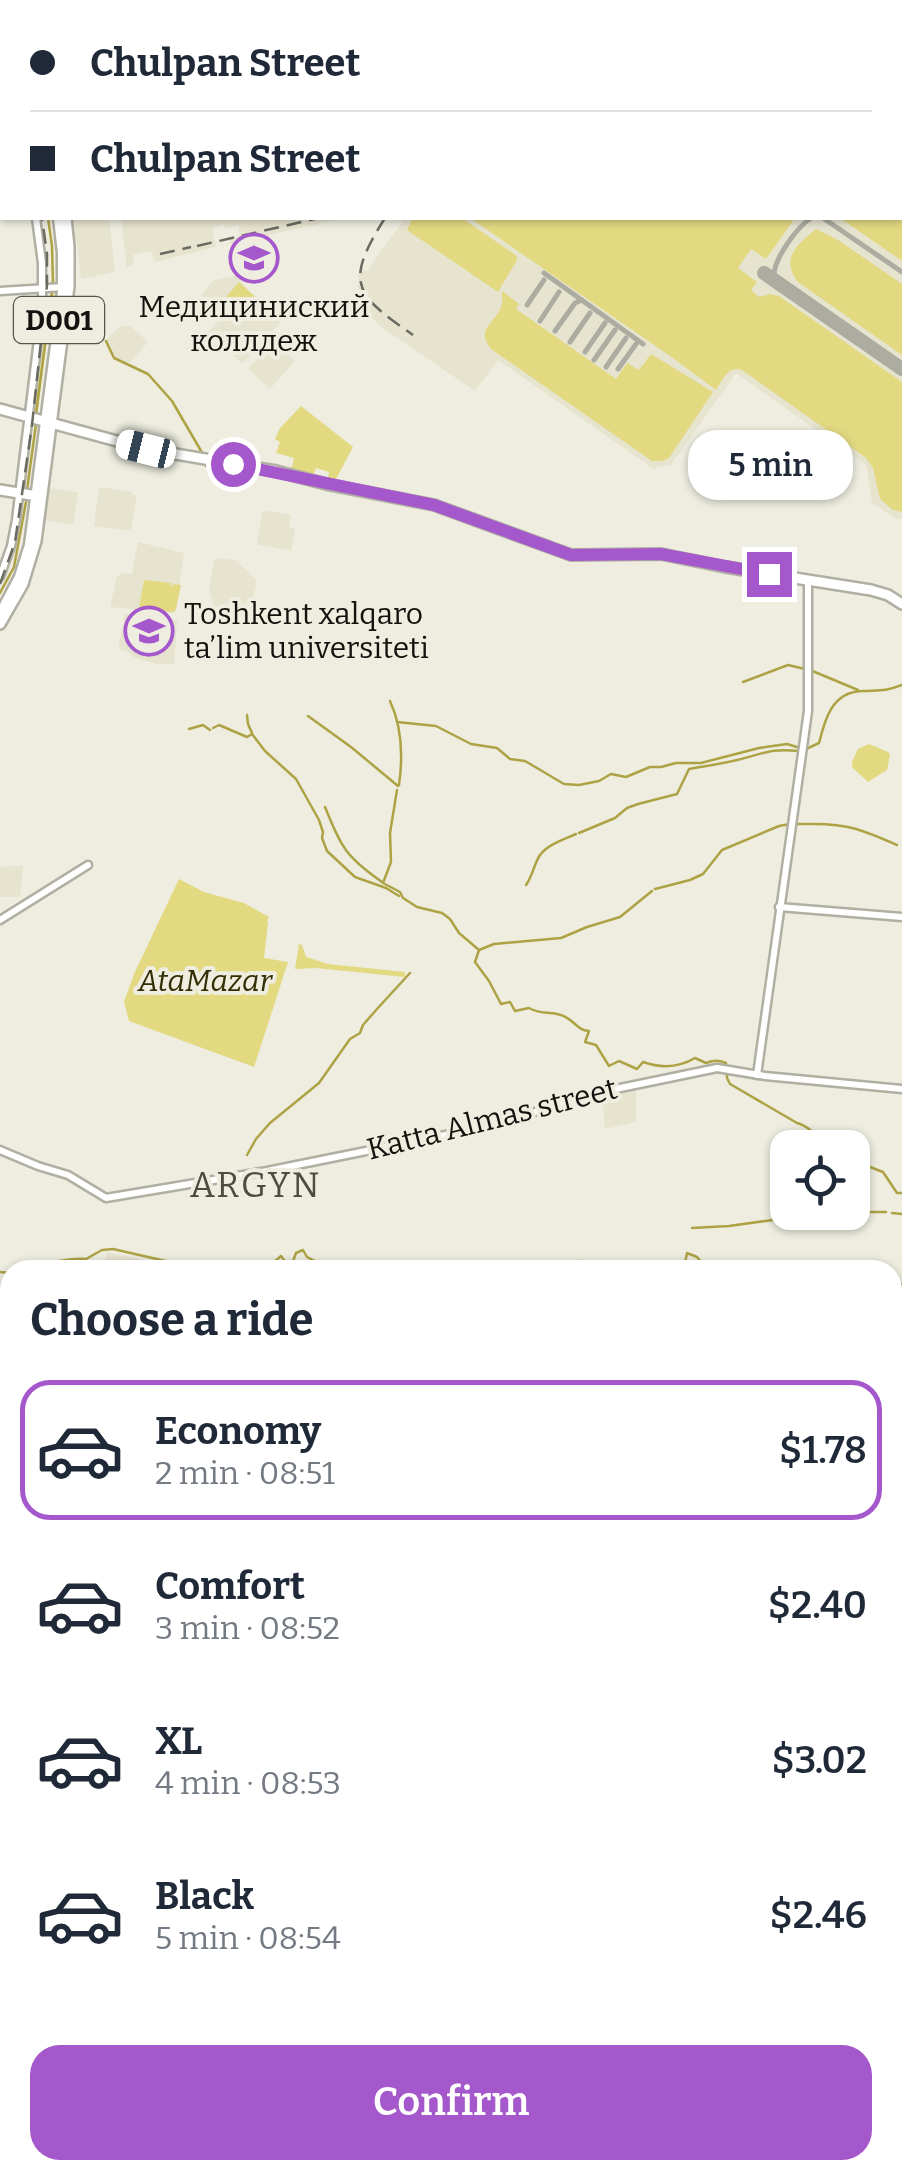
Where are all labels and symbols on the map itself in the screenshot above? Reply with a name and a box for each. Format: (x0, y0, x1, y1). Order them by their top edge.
school or university icon: Медициниский коллдеж (228, 232, 280, 284)
place label: Медициниский коллдеж (138, 289, 370, 359)
road number: D001 (14, 297, 104, 343)
car (113, 427, 179, 471)
callout: 5 min (686, 429, 852, 499)
route start (211, 442, 256, 487)
route end (747, 552, 792, 597)
place label: Toshkent xalqaro ta’lim universiteti (184, 596, 429, 666)
school or university icon: Toshkent xalqaro ta’lim universiteti (123, 605, 175, 657)
park label: AtaMazar (136, 963, 274, 999)
street label: Katta Almas street (363, 1070, 621, 1167)
district label: ARGYN (190, 1164, 322, 1206)

